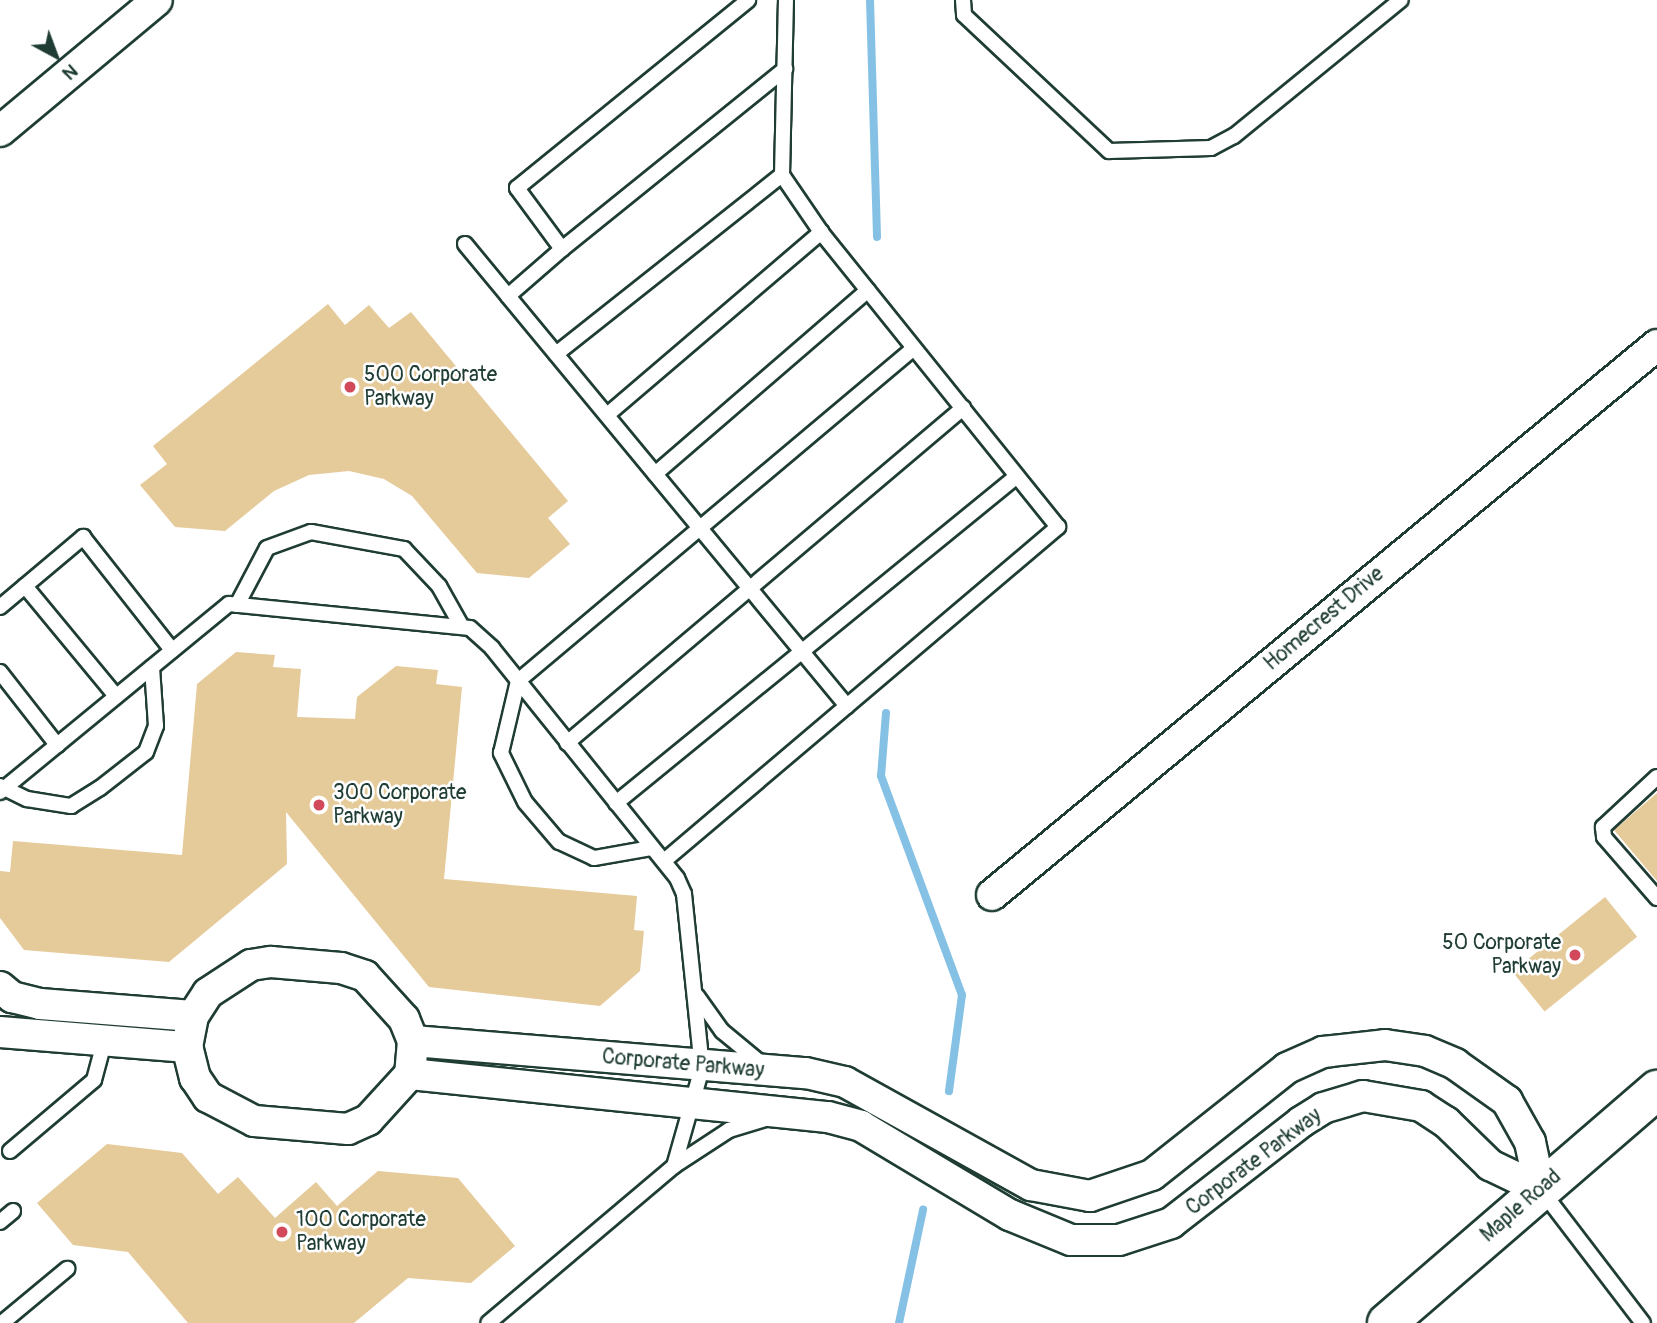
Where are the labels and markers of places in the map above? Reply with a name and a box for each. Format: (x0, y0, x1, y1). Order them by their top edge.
place label: 500 Corporate Parkway (364, 362, 497, 412)
marker: 500 Corporate Parkway (342, 379, 358, 395)
place label: 300 Corporate Parkway (333, 780, 466, 830)
marker: 300 Corporate Parkway (311, 797, 327, 813)
place label: 50 Corporate Parkway (1442, 930, 1561, 980)
marker: 50 Corporate Parkway (1567, 947, 1583, 963)
place label: 100 Corporate Parkway (296, 1207, 426, 1257)
marker: 100 Corporate Parkway (274, 1224, 290, 1240)

